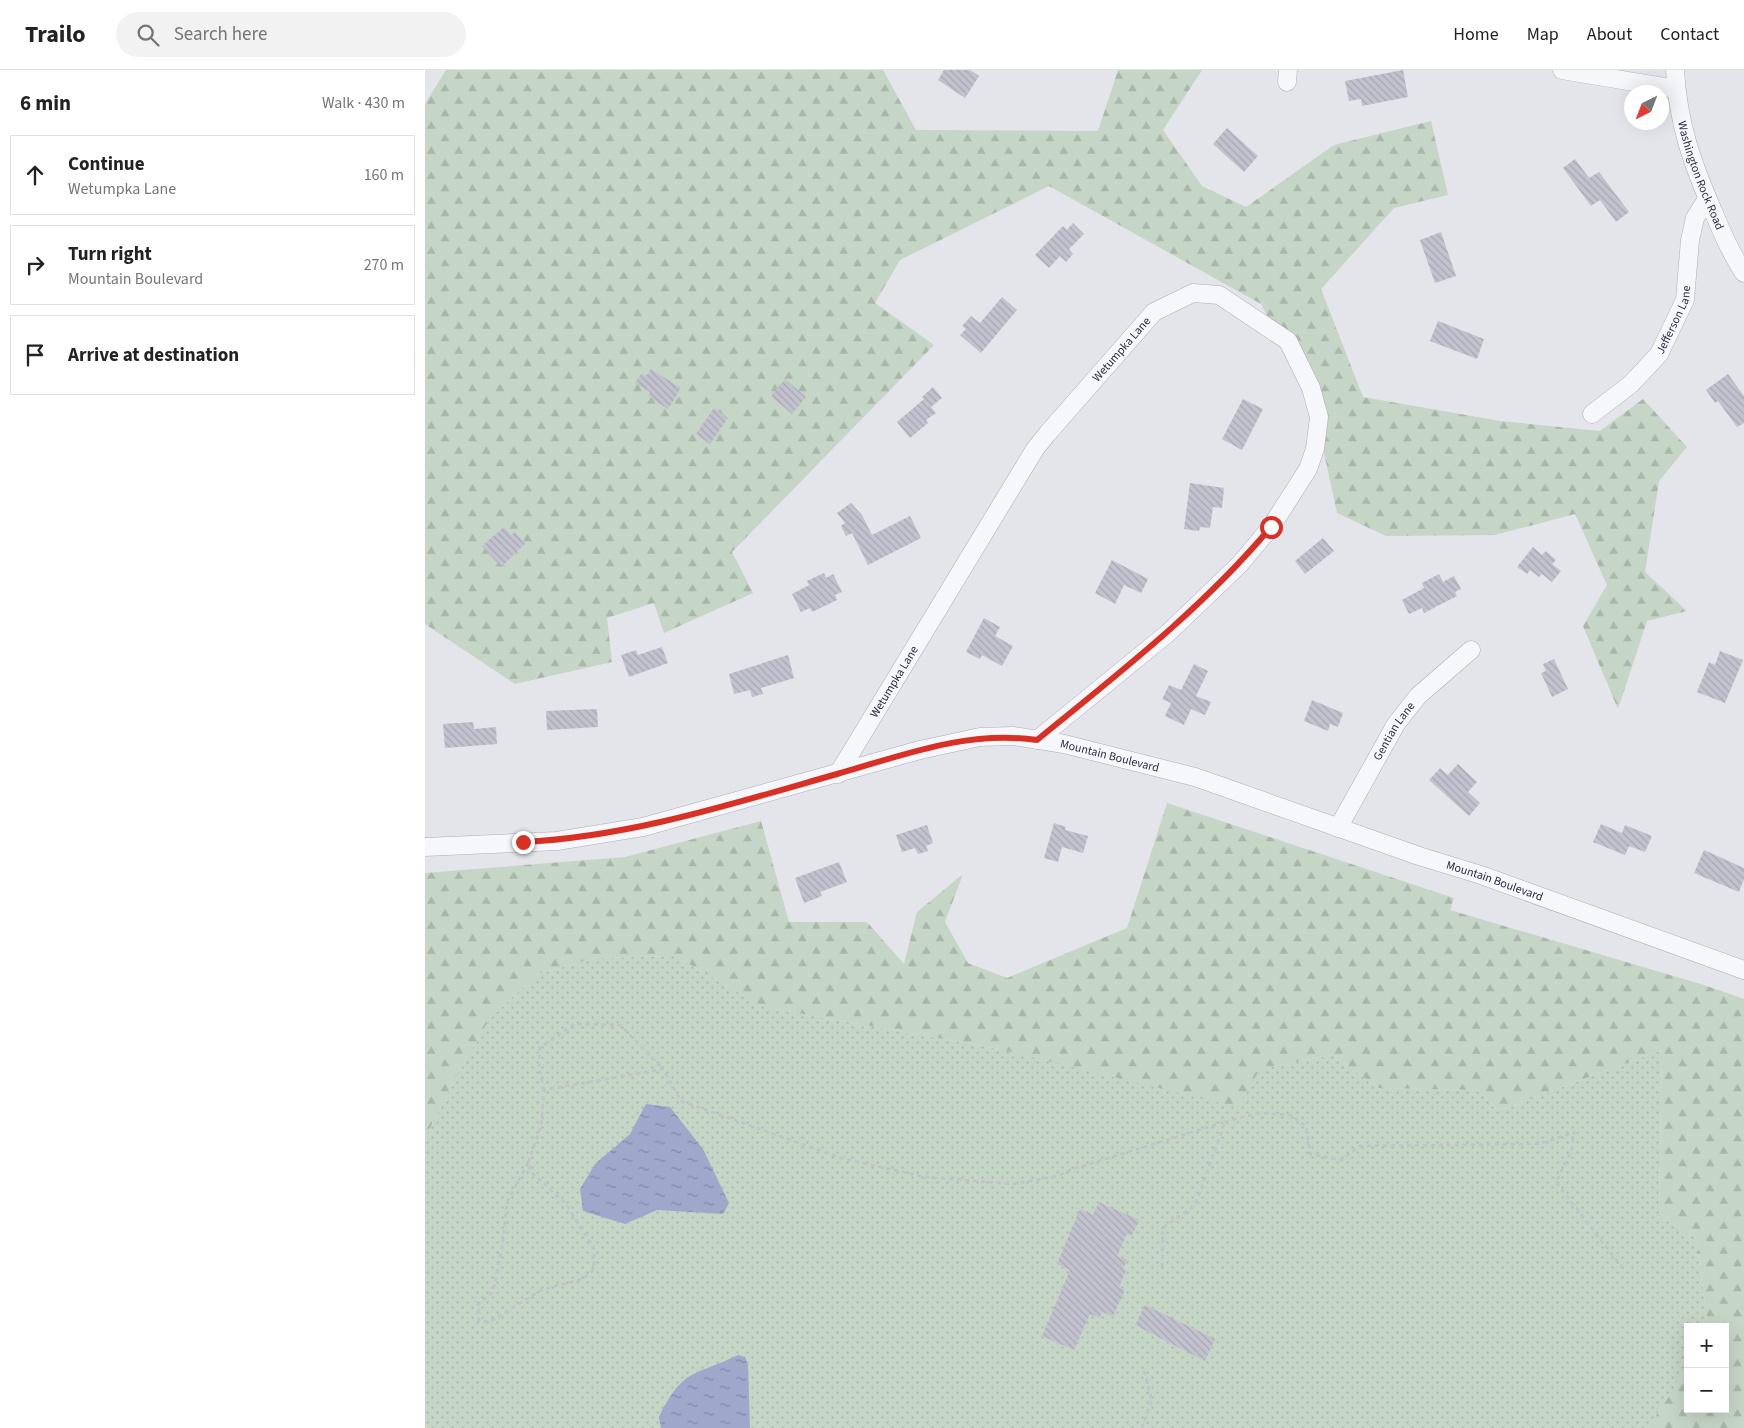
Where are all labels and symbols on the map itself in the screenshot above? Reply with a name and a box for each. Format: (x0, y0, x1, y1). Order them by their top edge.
north arrow (1624, 85, 1669, 130)
street label: Washington Rock Road (1674, 119, 1728, 232)
street label: Jefferson Lane (1652, 285, 1695, 357)
street label: Wetumpka Lane (1088, 313, 1155, 385)
route start (1260, 516, 1283, 539)
street label: Wetumpka Lane (866, 642, 922, 721)
street label: Gentian Lane (1369, 698, 1419, 763)
street label: Mountain Boulevard (1058, 735, 1161, 776)
route end (512, 831, 535, 854)
street label: Mountain Boulevard (1444, 856, 1545, 905)

